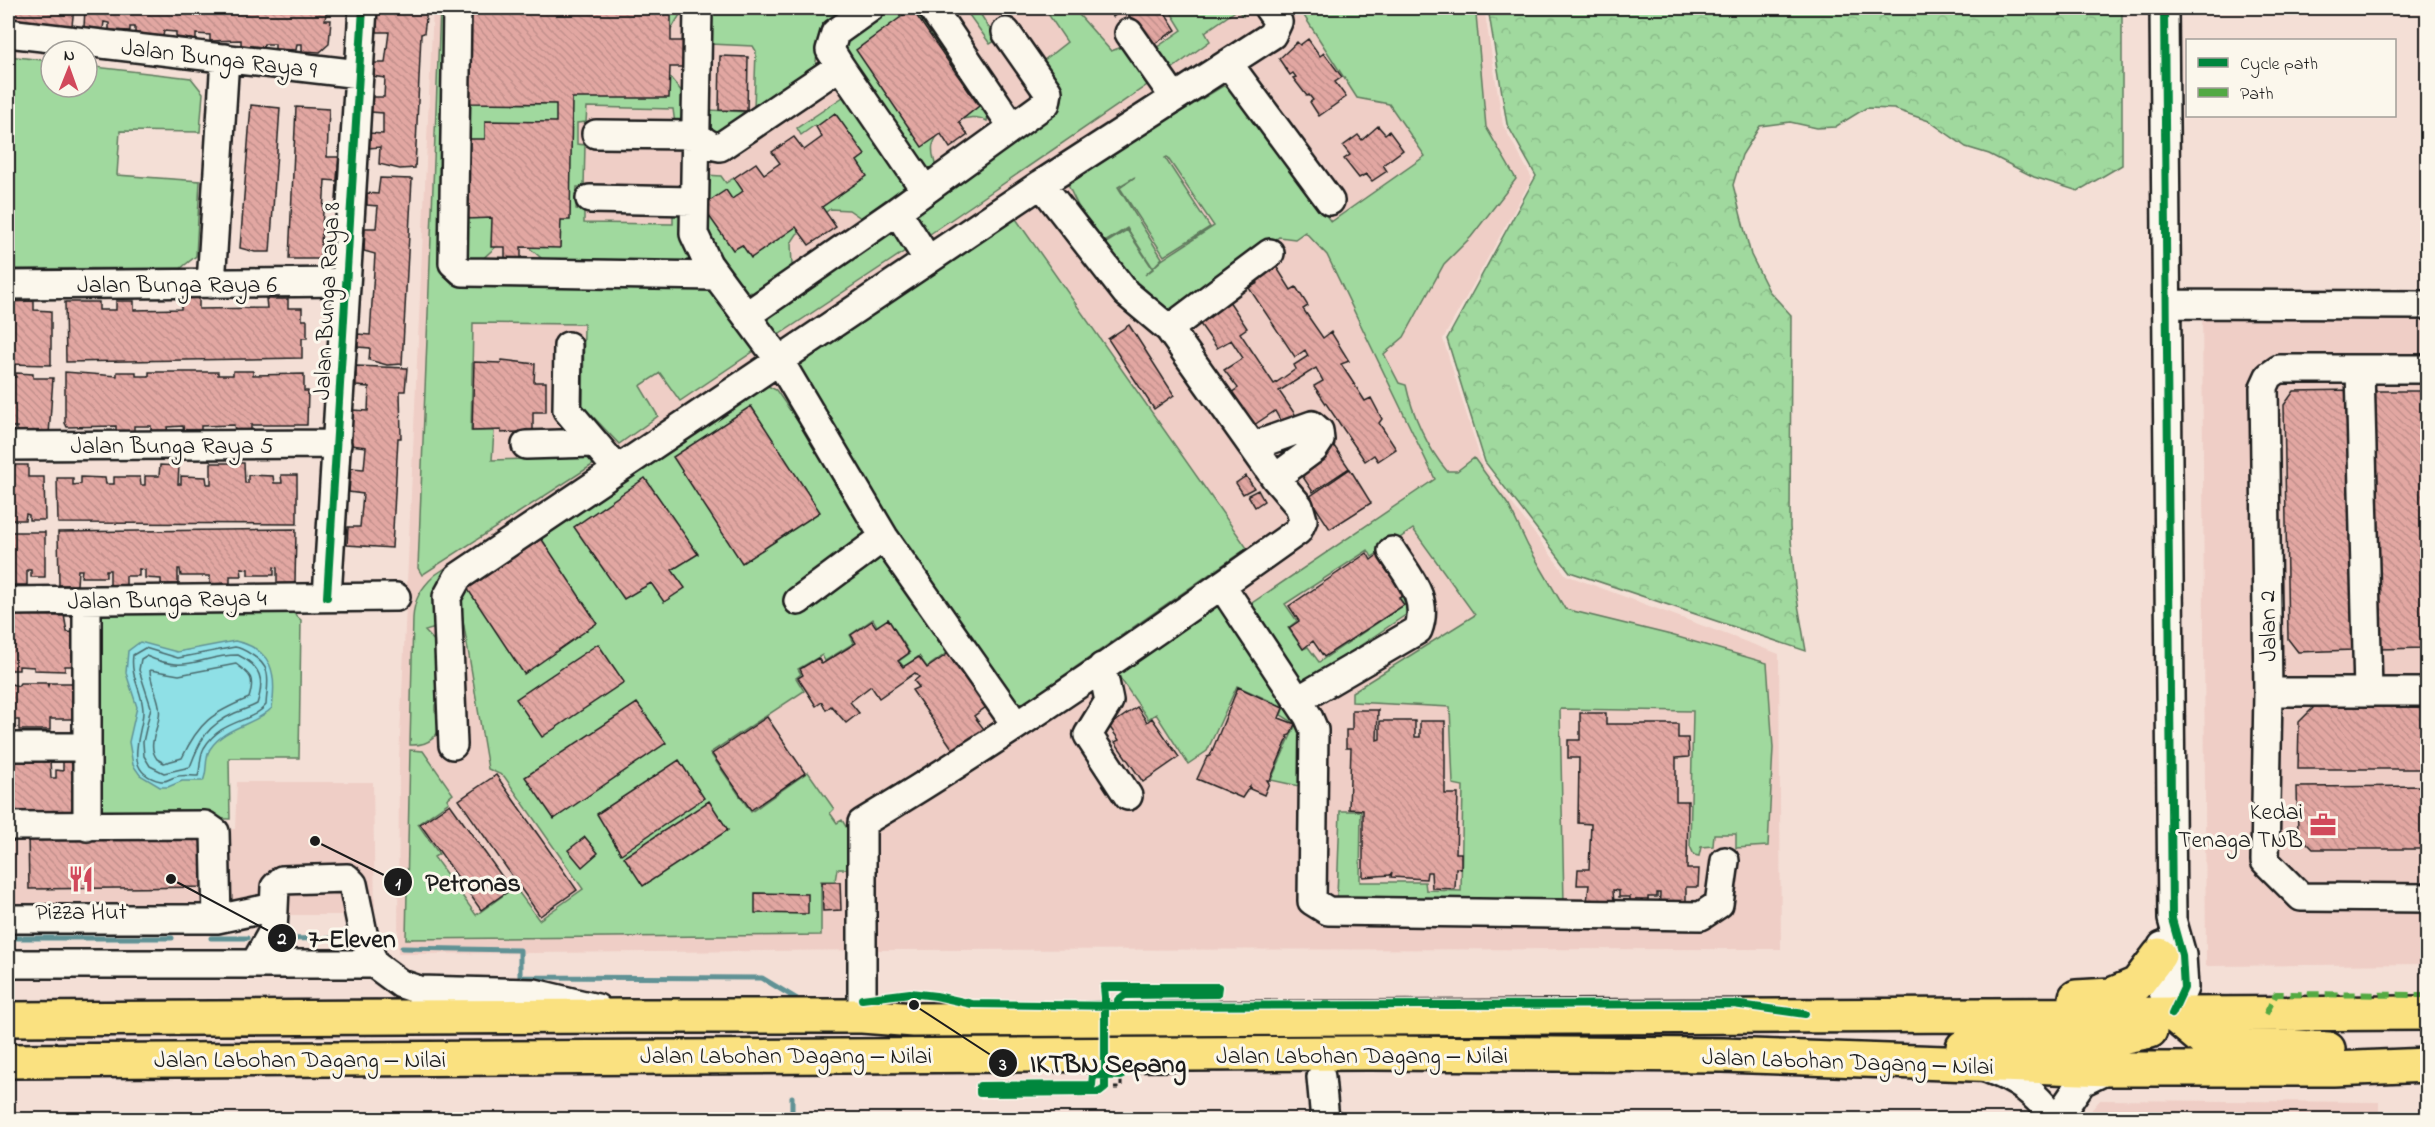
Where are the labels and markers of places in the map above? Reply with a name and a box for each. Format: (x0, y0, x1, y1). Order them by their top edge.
place label: Kedai Tenaga TNB (2178, 796, 2303, 859)
office icon: Kedai Tenaga TNB (2308, 810, 2338, 840)
callout: Petronas (383, 860, 533, 904)
restaurant icon: Pizza Hut (66, 864, 96, 894)
place label: Pizza Hut (35, 896, 127, 931)
callout: 7-Eleven (267, 916, 408, 960)
callout: IKTBN Sepang (988, 1041, 1198, 1085)

